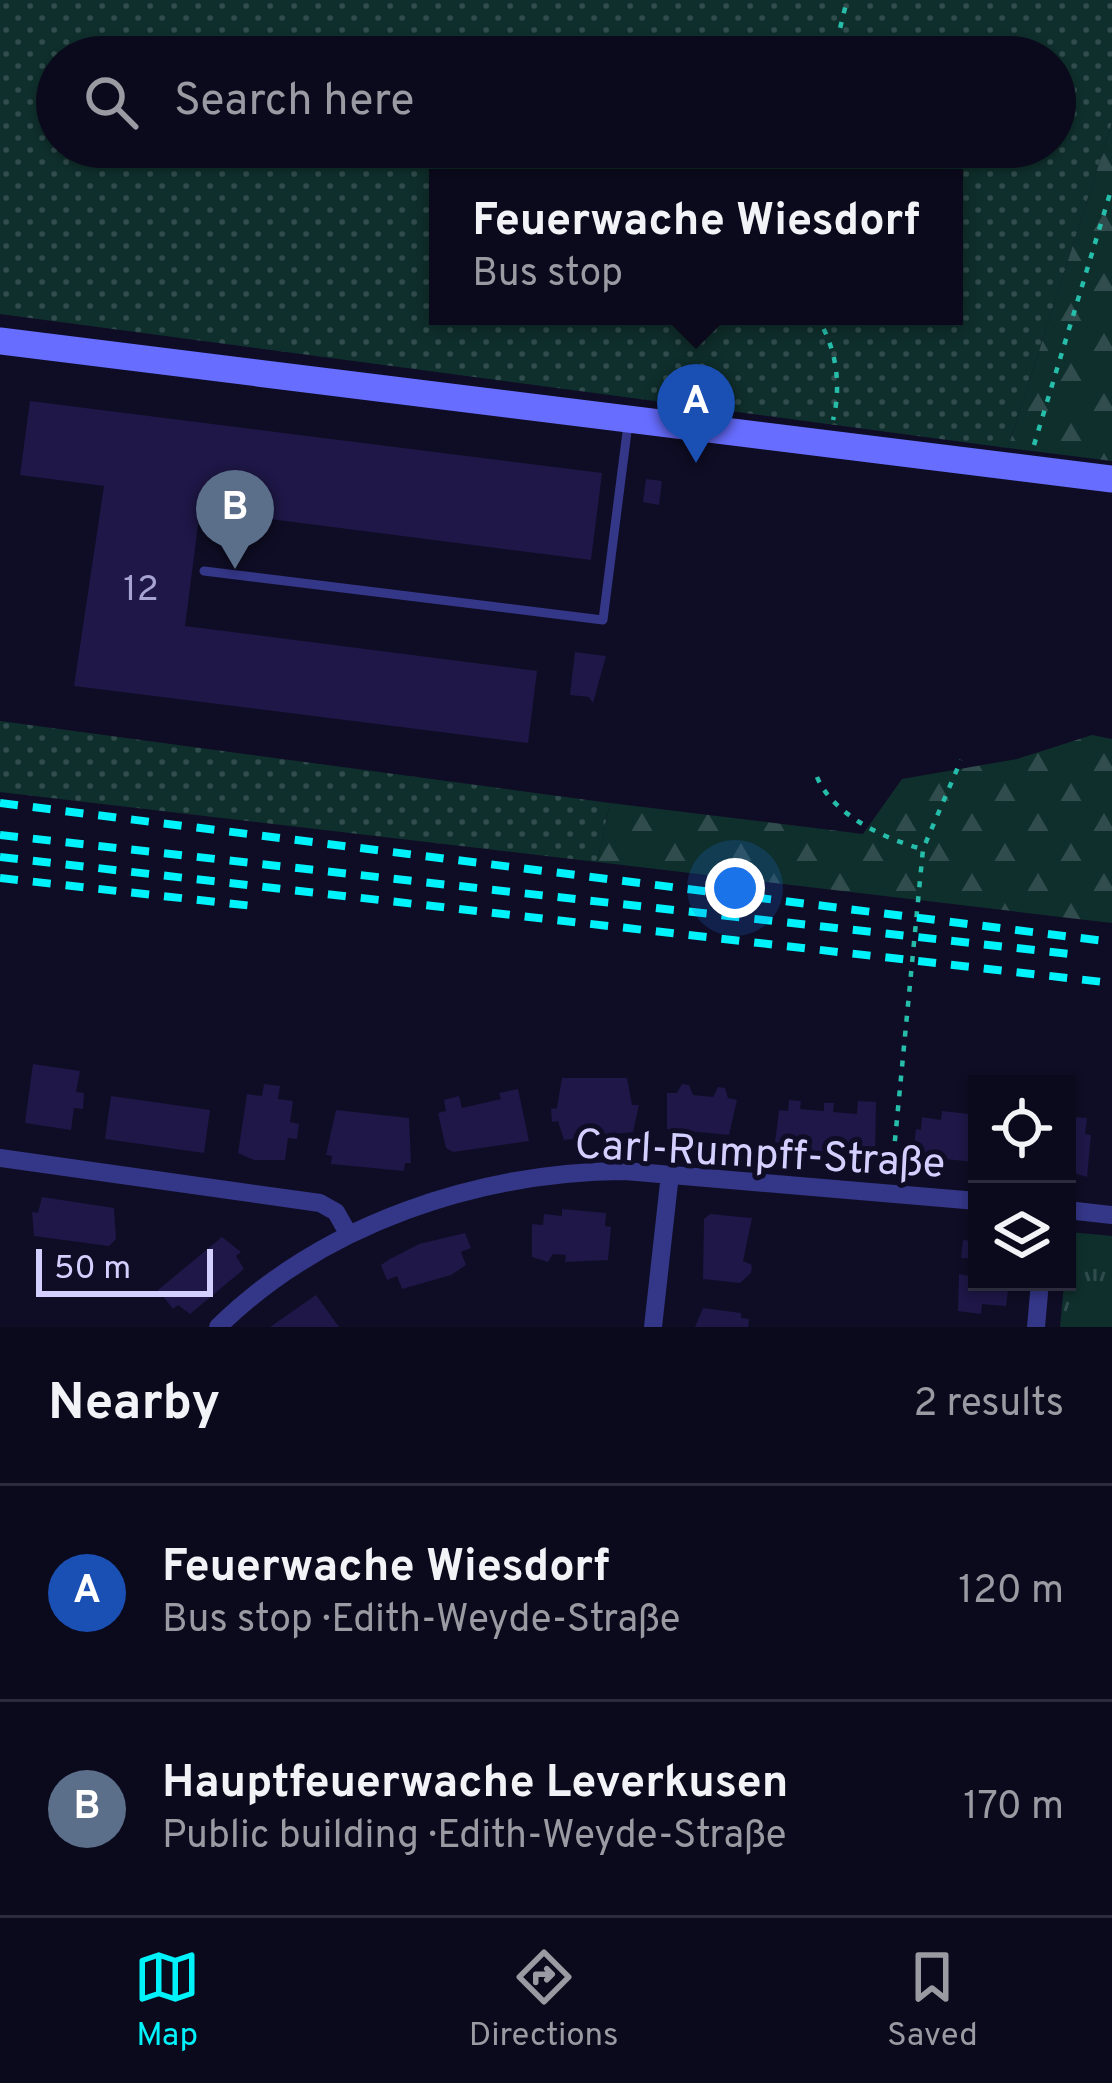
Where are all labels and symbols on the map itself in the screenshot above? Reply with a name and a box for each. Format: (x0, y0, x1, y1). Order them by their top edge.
pin: A (657, 364, 735, 463)
pin: B (196, 470, 274, 569)
house number: 12 (123, 568, 159, 614)
your location (705, 858, 765, 918)
street label: Carl-Rumpff-Straße (573, 1120, 946, 1193)
scale bar (36, 1243, 213, 1296)

